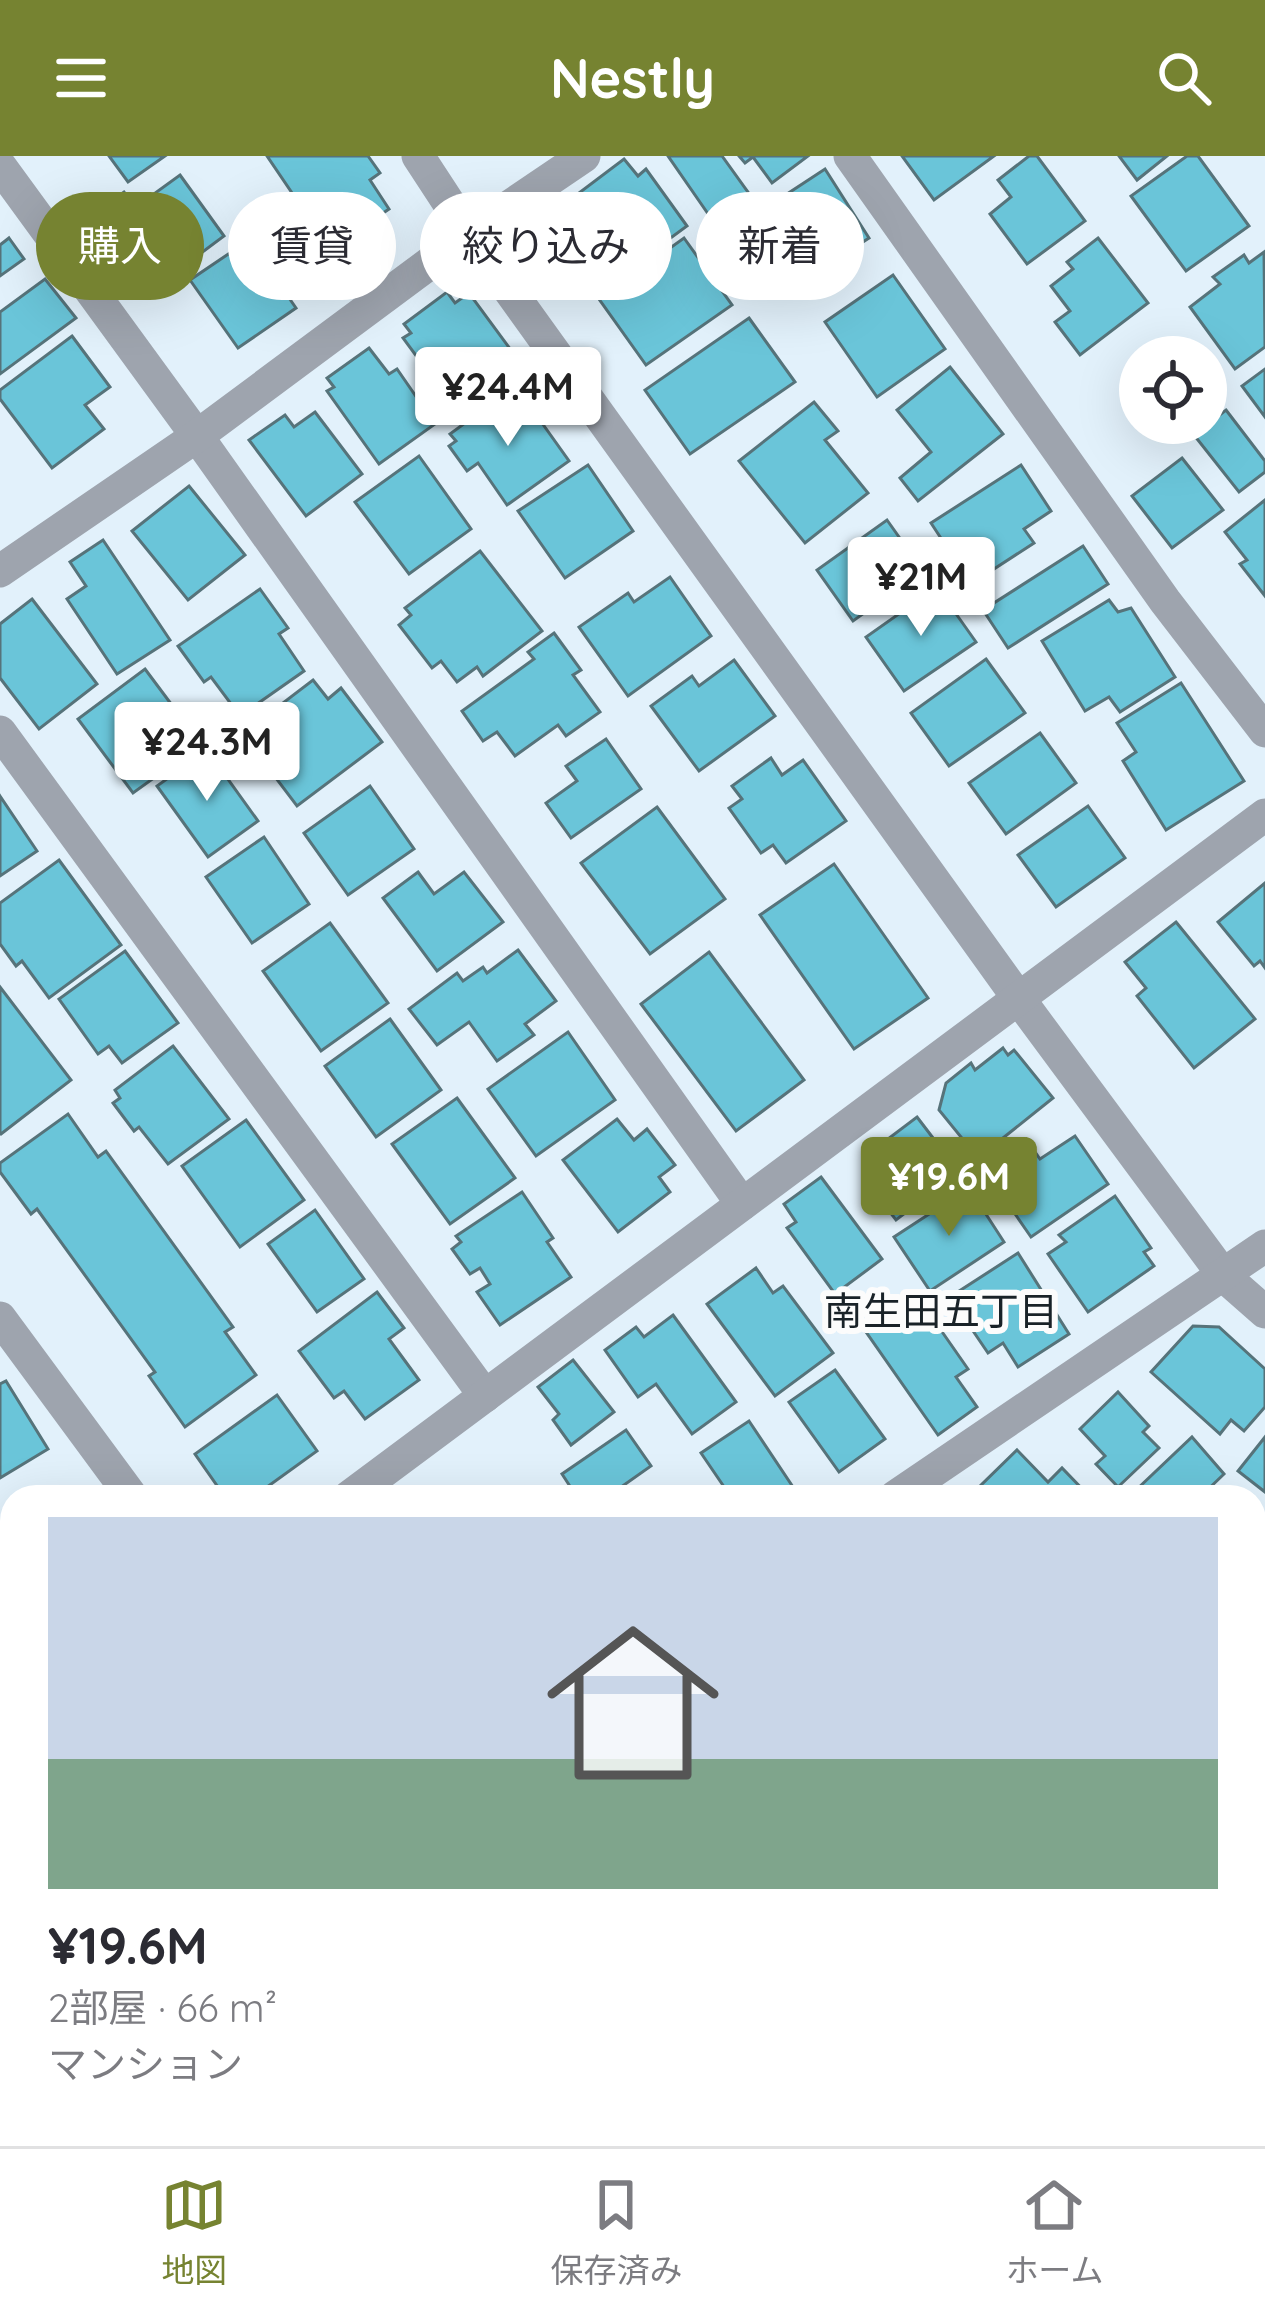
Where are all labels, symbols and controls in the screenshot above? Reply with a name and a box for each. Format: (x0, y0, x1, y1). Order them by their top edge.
text: Nestly (550, 44, 715, 112)
icon: menu (48, 45, 114, 111)
icon: search (1151, 45, 1217, 111)
chip: 購入 (36, 192, 204, 300)
chip: 賃貸 (228, 192, 396, 300)
chip: 絞り込み (420, 192, 672, 300)
chip: 新着 (696, 192, 864, 300)
map controls (1119, 336, 1227, 444)
button: locate (1119, 336, 1227, 444)
pin: ¥24.4M (410, 347, 606, 449)
text: ¥24.4M (442, 361, 574, 410)
pin: ¥21M (850, 537, 992, 639)
text: ¥21M (875, 551, 967, 600)
pin: ¥24.3M (109, 702, 305, 804)
text: ¥24.3M (142, 716, 272, 765)
pin: ¥19.6M (851, 1137, 1047, 1239)
text: ¥19.6M (888, 1151, 1010, 1200)
district label: 南生田五丁目 (824, 1286, 1058, 1335)
icon: home (525, 1595, 741, 1811)
text: ¥19.6M (48, 1913, 208, 1977)
text: 2部屋 · 66 m² (48, 1983, 277, 2032)
text: マンション (48, 2039, 243, 2088)
tab: 地図 (161, 2172, 227, 2292)
tab: 保存済み (550, 2172, 682, 2292)
tab: ホーム (1005, 2172, 1103, 2292)

